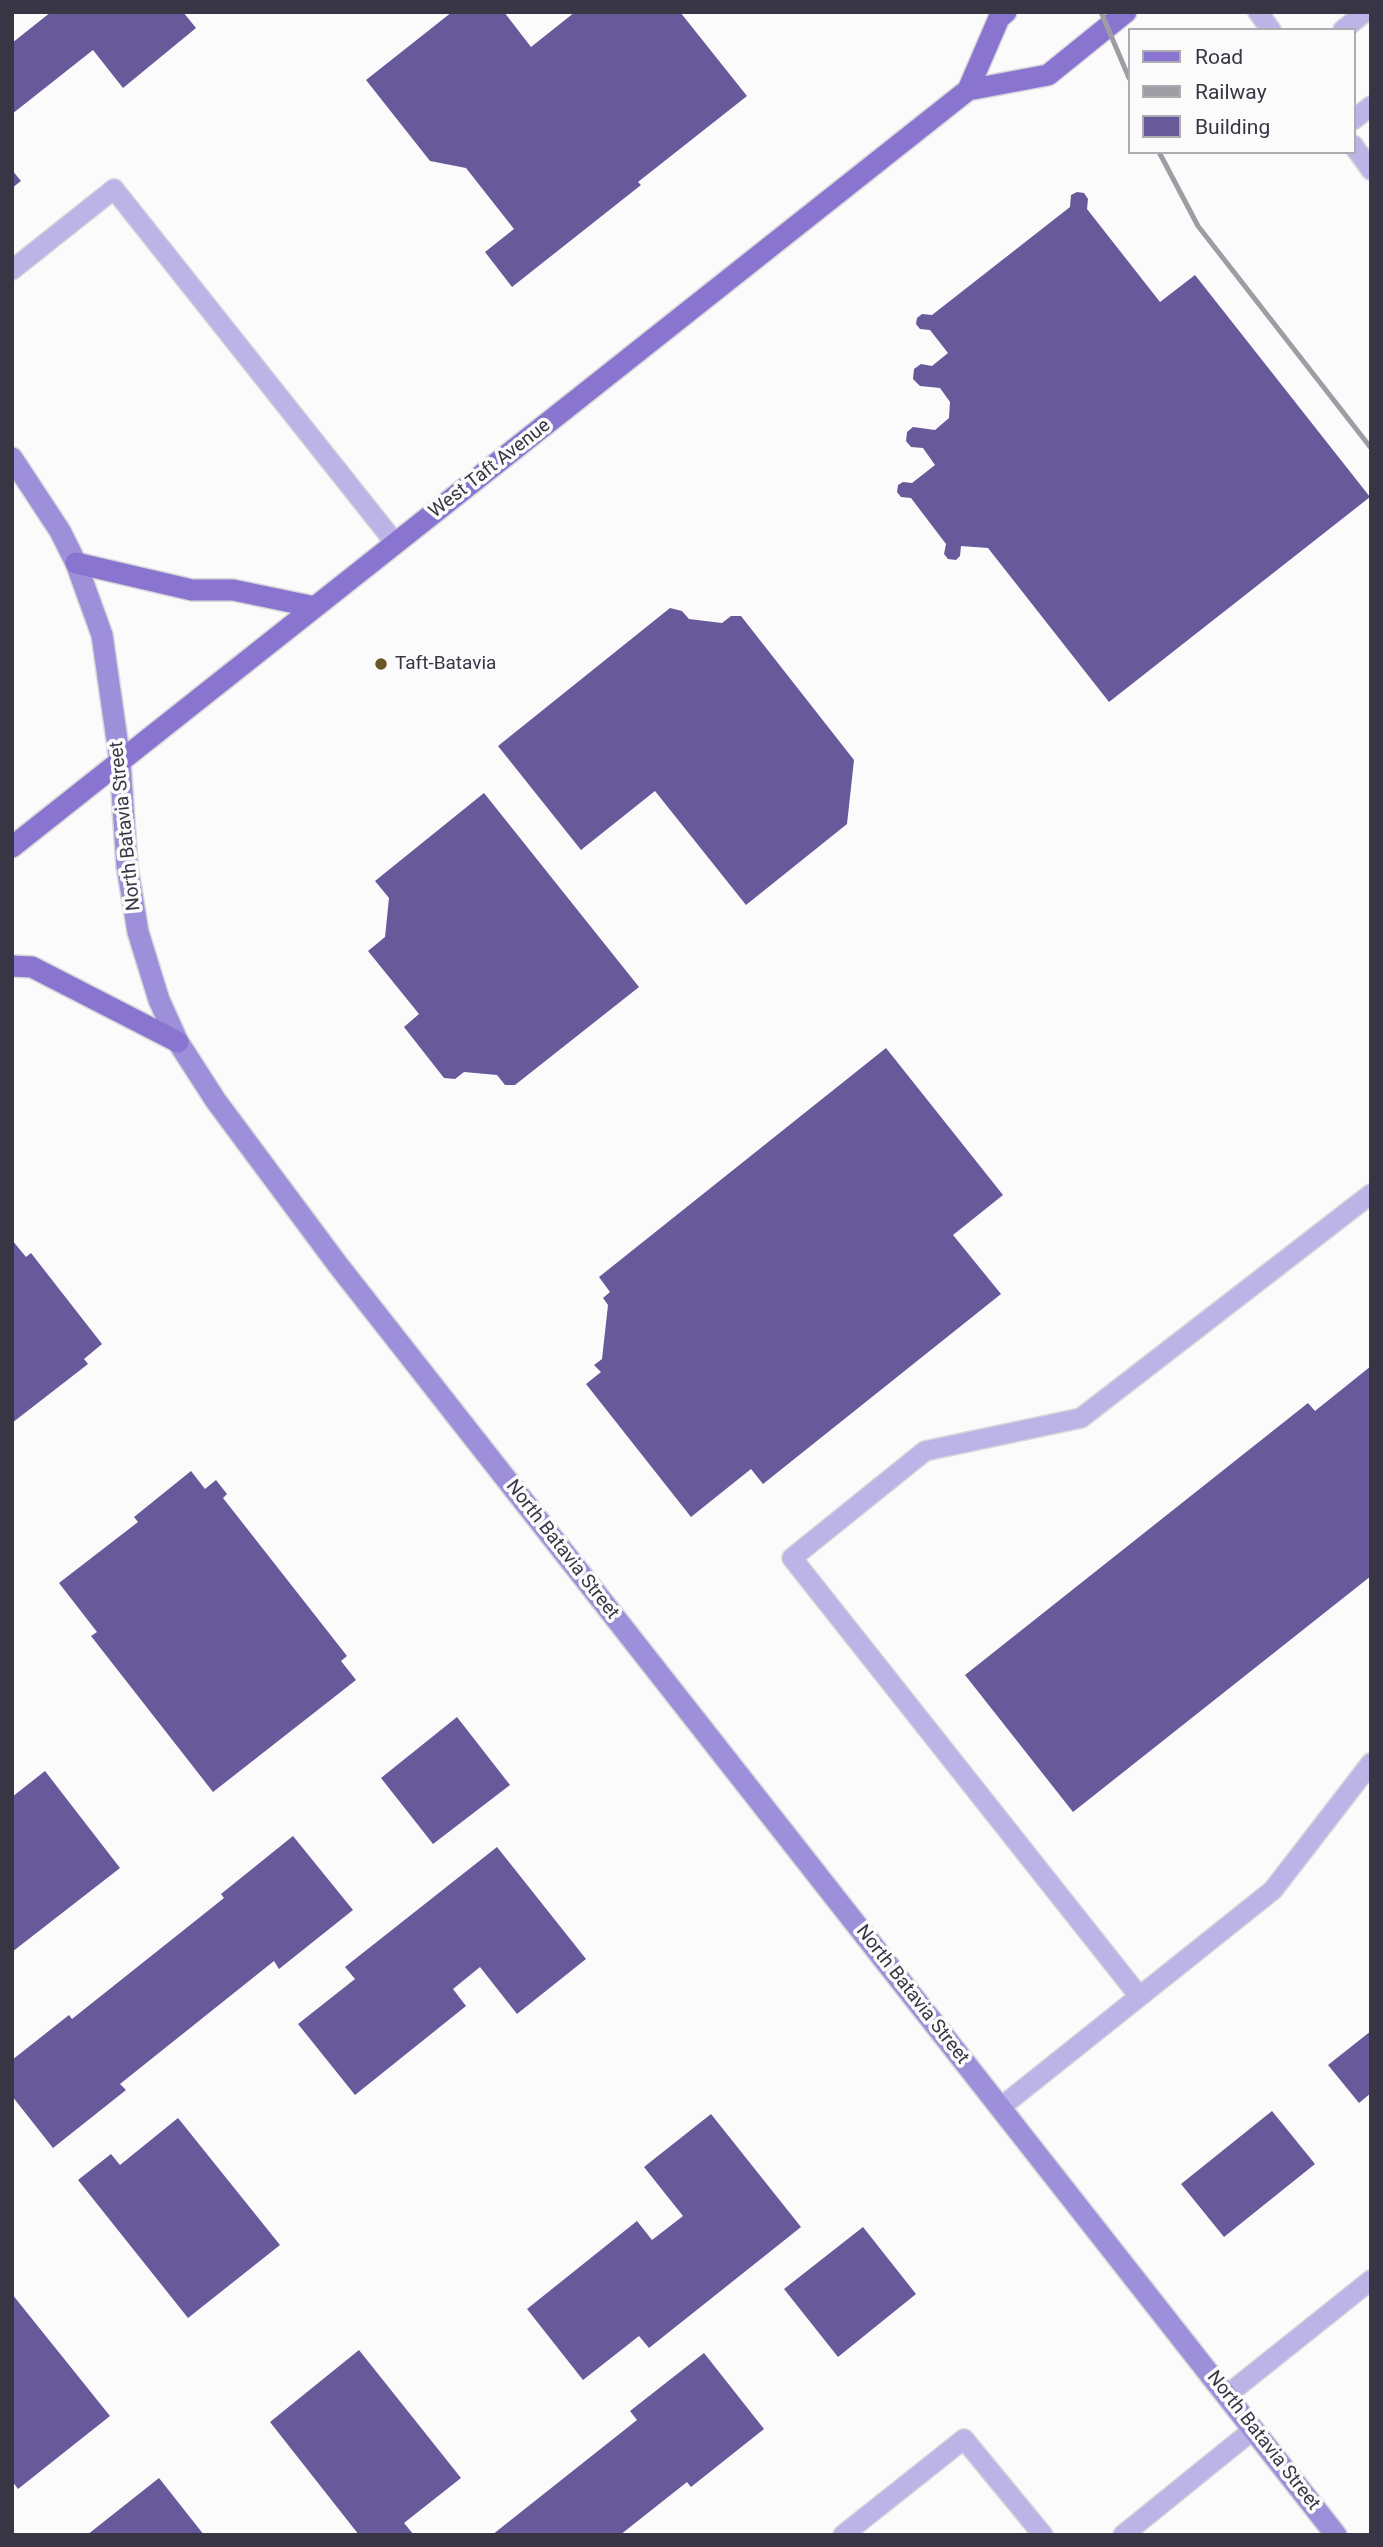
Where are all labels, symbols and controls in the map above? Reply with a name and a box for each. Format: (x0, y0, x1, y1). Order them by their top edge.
legend (1128, 28, 1355, 154)
text: Road (1195, 45, 1243, 69)
text: Railway (1195, 80, 1267, 104)
text: Building (1195, 115, 1270, 139)
street label: West Taft Avenue (425, 415, 555, 523)
place label: Taft-Batavia (395, 653, 496, 675)
marker: Taft-Batavia (373, 656, 389, 672)
street label: North Batavia Street (106, 740, 146, 912)
street label: North Batavia Street (501, 1476, 623, 1624)
street label: North Batavia Street (851, 1921, 973, 2069)
street label: North Batavia Street (1202, 2367, 1324, 2515)

